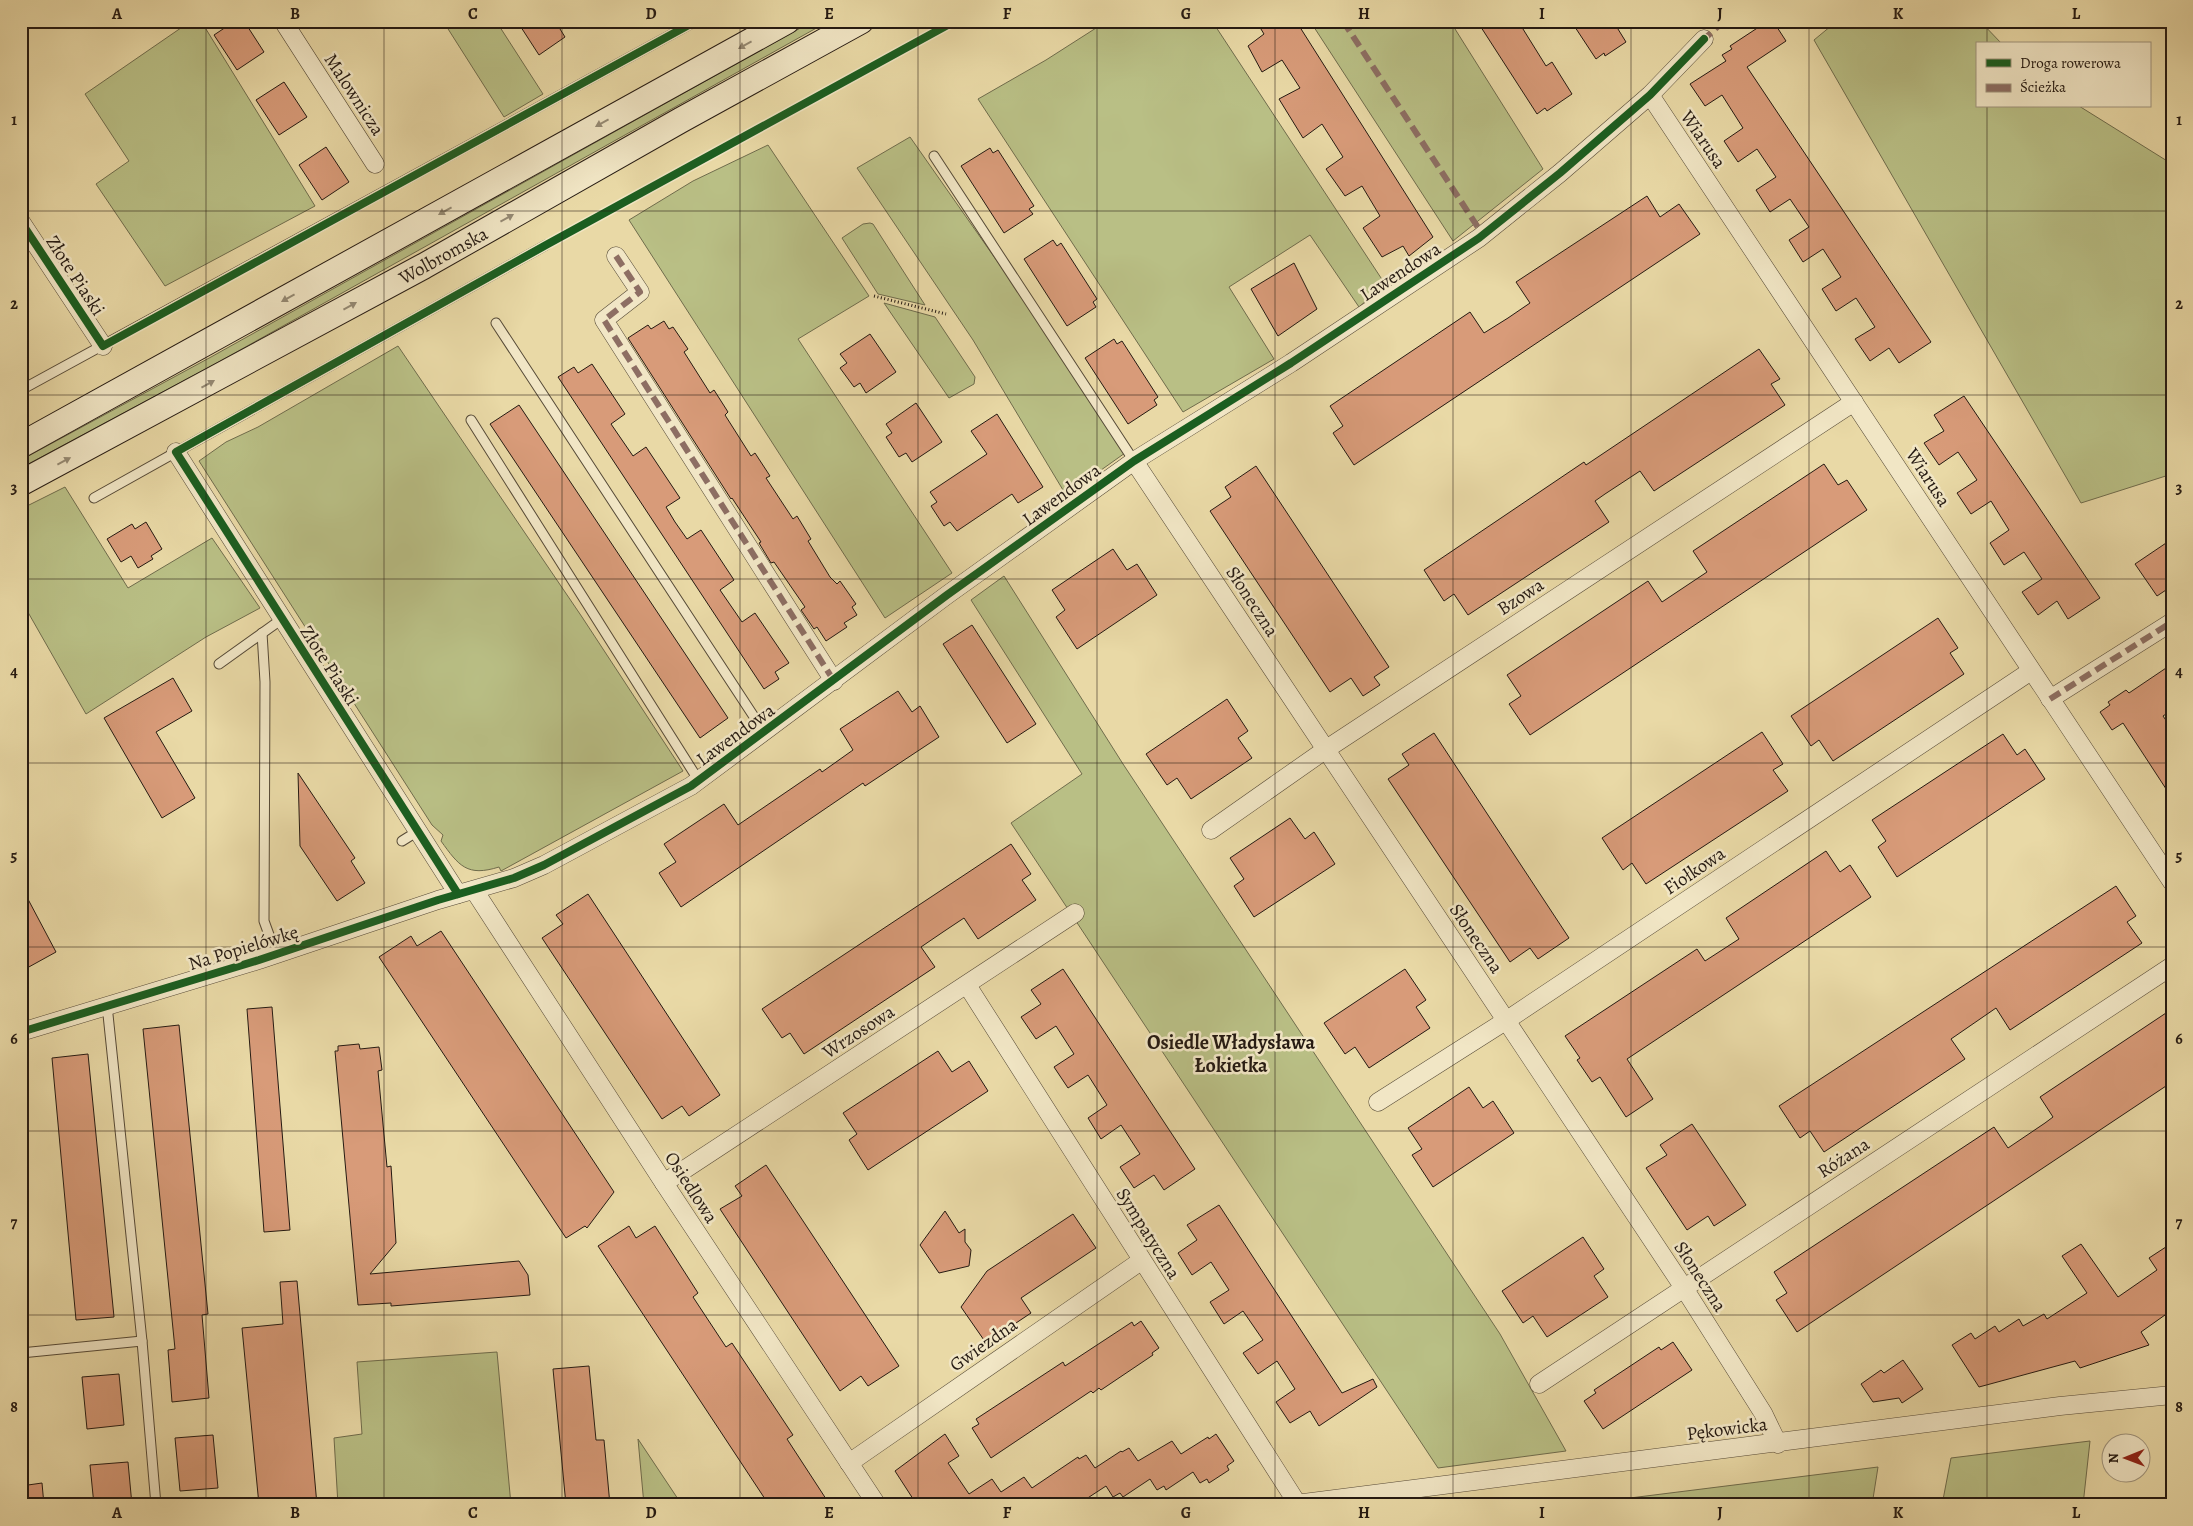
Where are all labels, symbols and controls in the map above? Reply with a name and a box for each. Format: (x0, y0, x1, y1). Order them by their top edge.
text: A (111, 3, 123, 25)
text: B (290, 3, 300, 25)
text: C (468, 3, 478, 25)
text: D (645, 3, 657, 25)
text: E (824, 3, 834, 25)
text: F (1003, 3, 1012, 25)
text: G (1181, 3, 1191, 25)
text: H (1358, 3, 1370, 25)
text: I (1539, 3, 1545, 25)
text: J (1717, 3, 1723, 25)
text: K (1893, 3, 1904, 25)
text: L (2072, 3, 2081, 25)
one-way arrow (738, 40, 751, 49)
legend (1976, 42, 2150, 108)
street label: Malownicza (318, 48, 391, 141)
text: Droga rowerowa (2020, 53, 2121, 73)
text: Ścieżka (2020, 77, 2066, 97)
street label: Wiarusa (1674, 104, 1732, 174)
text: 1 (11, 109, 17, 131)
text: 1 (2176, 109, 2182, 131)
one-way arrow (596, 119, 609, 128)
one-way arrow (438, 207, 453, 215)
one-way arrow (501, 214, 514, 223)
street label: Wolbromska (393, 221, 493, 291)
street label: Złote Piaski (40, 230, 111, 321)
street label: Lawendowa (1355, 236, 1446, 308)
text: 2 (10, 293, 18, 315)
text: 2 (2175, 293, 2183, 315)
one-way arrow (281, 294, 294, 303)
one-way arrow (343, 302, 357, 310)
one-way arrow (200, 380, 215, 388)
street label: Wiarusa (1899, 442, 1957, 512)
one-way arrow (57, 457, 72, 465)
street label: Lawendowa (1017, 457, 1106, 532)
text: 3 (11, 477, 18, 499)
text: 3 (2176, 477, 2183, 499)
street label: Słoneczna (1220, 561, 1285, 642)
street label: Bzowa (1492, 572, 1549, 622)
street label: Złote Piaski (294, 620, 365, 711)
text: 4 (10, 661, 18, 683)
text: 4 (2175, 661, 2183, 683)
street label: Lawendowa (691, 697, 780, 772)
street label: Fiołkowa (1658, 841, 1731, 901)
text: 5 (11, 845, 18, 867)
text: 5 (2176, 845, 2183, 867)
street label: Słoneczna (1443, 898, 1509, 979)
street label: Na Popielówkę (185, 919, 301, 977)
street label: Wrzosowa (817, 999, 900, 1065)
text: 6 (10, 1028, 18, 1050)
text: 6 (2175, 1028, 2183, 1050)
district label: Osiedle Władysława Łokietka (1147, 1029, 1315, 1079)
street label: Różana (1812, 1131, 1875, 1184)
street label: Osiedlowa (658, 1147, 724, 1229)
street label: Sympatyczna (1110, 1183, 1187, 1284)
text: 7 (11, 1212, 18, 1234)
text: 7 (2176, 1212, 2183, 1234)
street label: Słoneczna (1668, 1236, 1733, 1317)
street label: Gwiezdna (944, 1312, 1023, 1378)
text: 8 (10, 1396, 18, 1418)
text: 8 (2175, 1396, 2183, 1418)
street label: Pękowicka (1685, 1411, 1769, 1447)
north arrow (2100, 1434, 2150, 1484)
text: N (2104, 1453, 2123, 1463)
text: A (111, 1502, 123, 1524)
text: B (290, 1502, 300, 1524)
text: C (468, 1502, 478, 1524)
text: D (645, 1502, 657, 1524)
text: E (824, 1502, 834, 1524)
text: F (1003, 1502, 1012, 1524)
text: G (1181, 1502, 1191, 1524)
text: H (1358, 1502, 1370, 1524)
text: I (1539, 1502, 1545, 1524)
text: J (1717, 1502, 1723, 1524)
text: K (1893, 1502, 1904, 1524)
text: L (2072, 1502, 2081, 1524)

